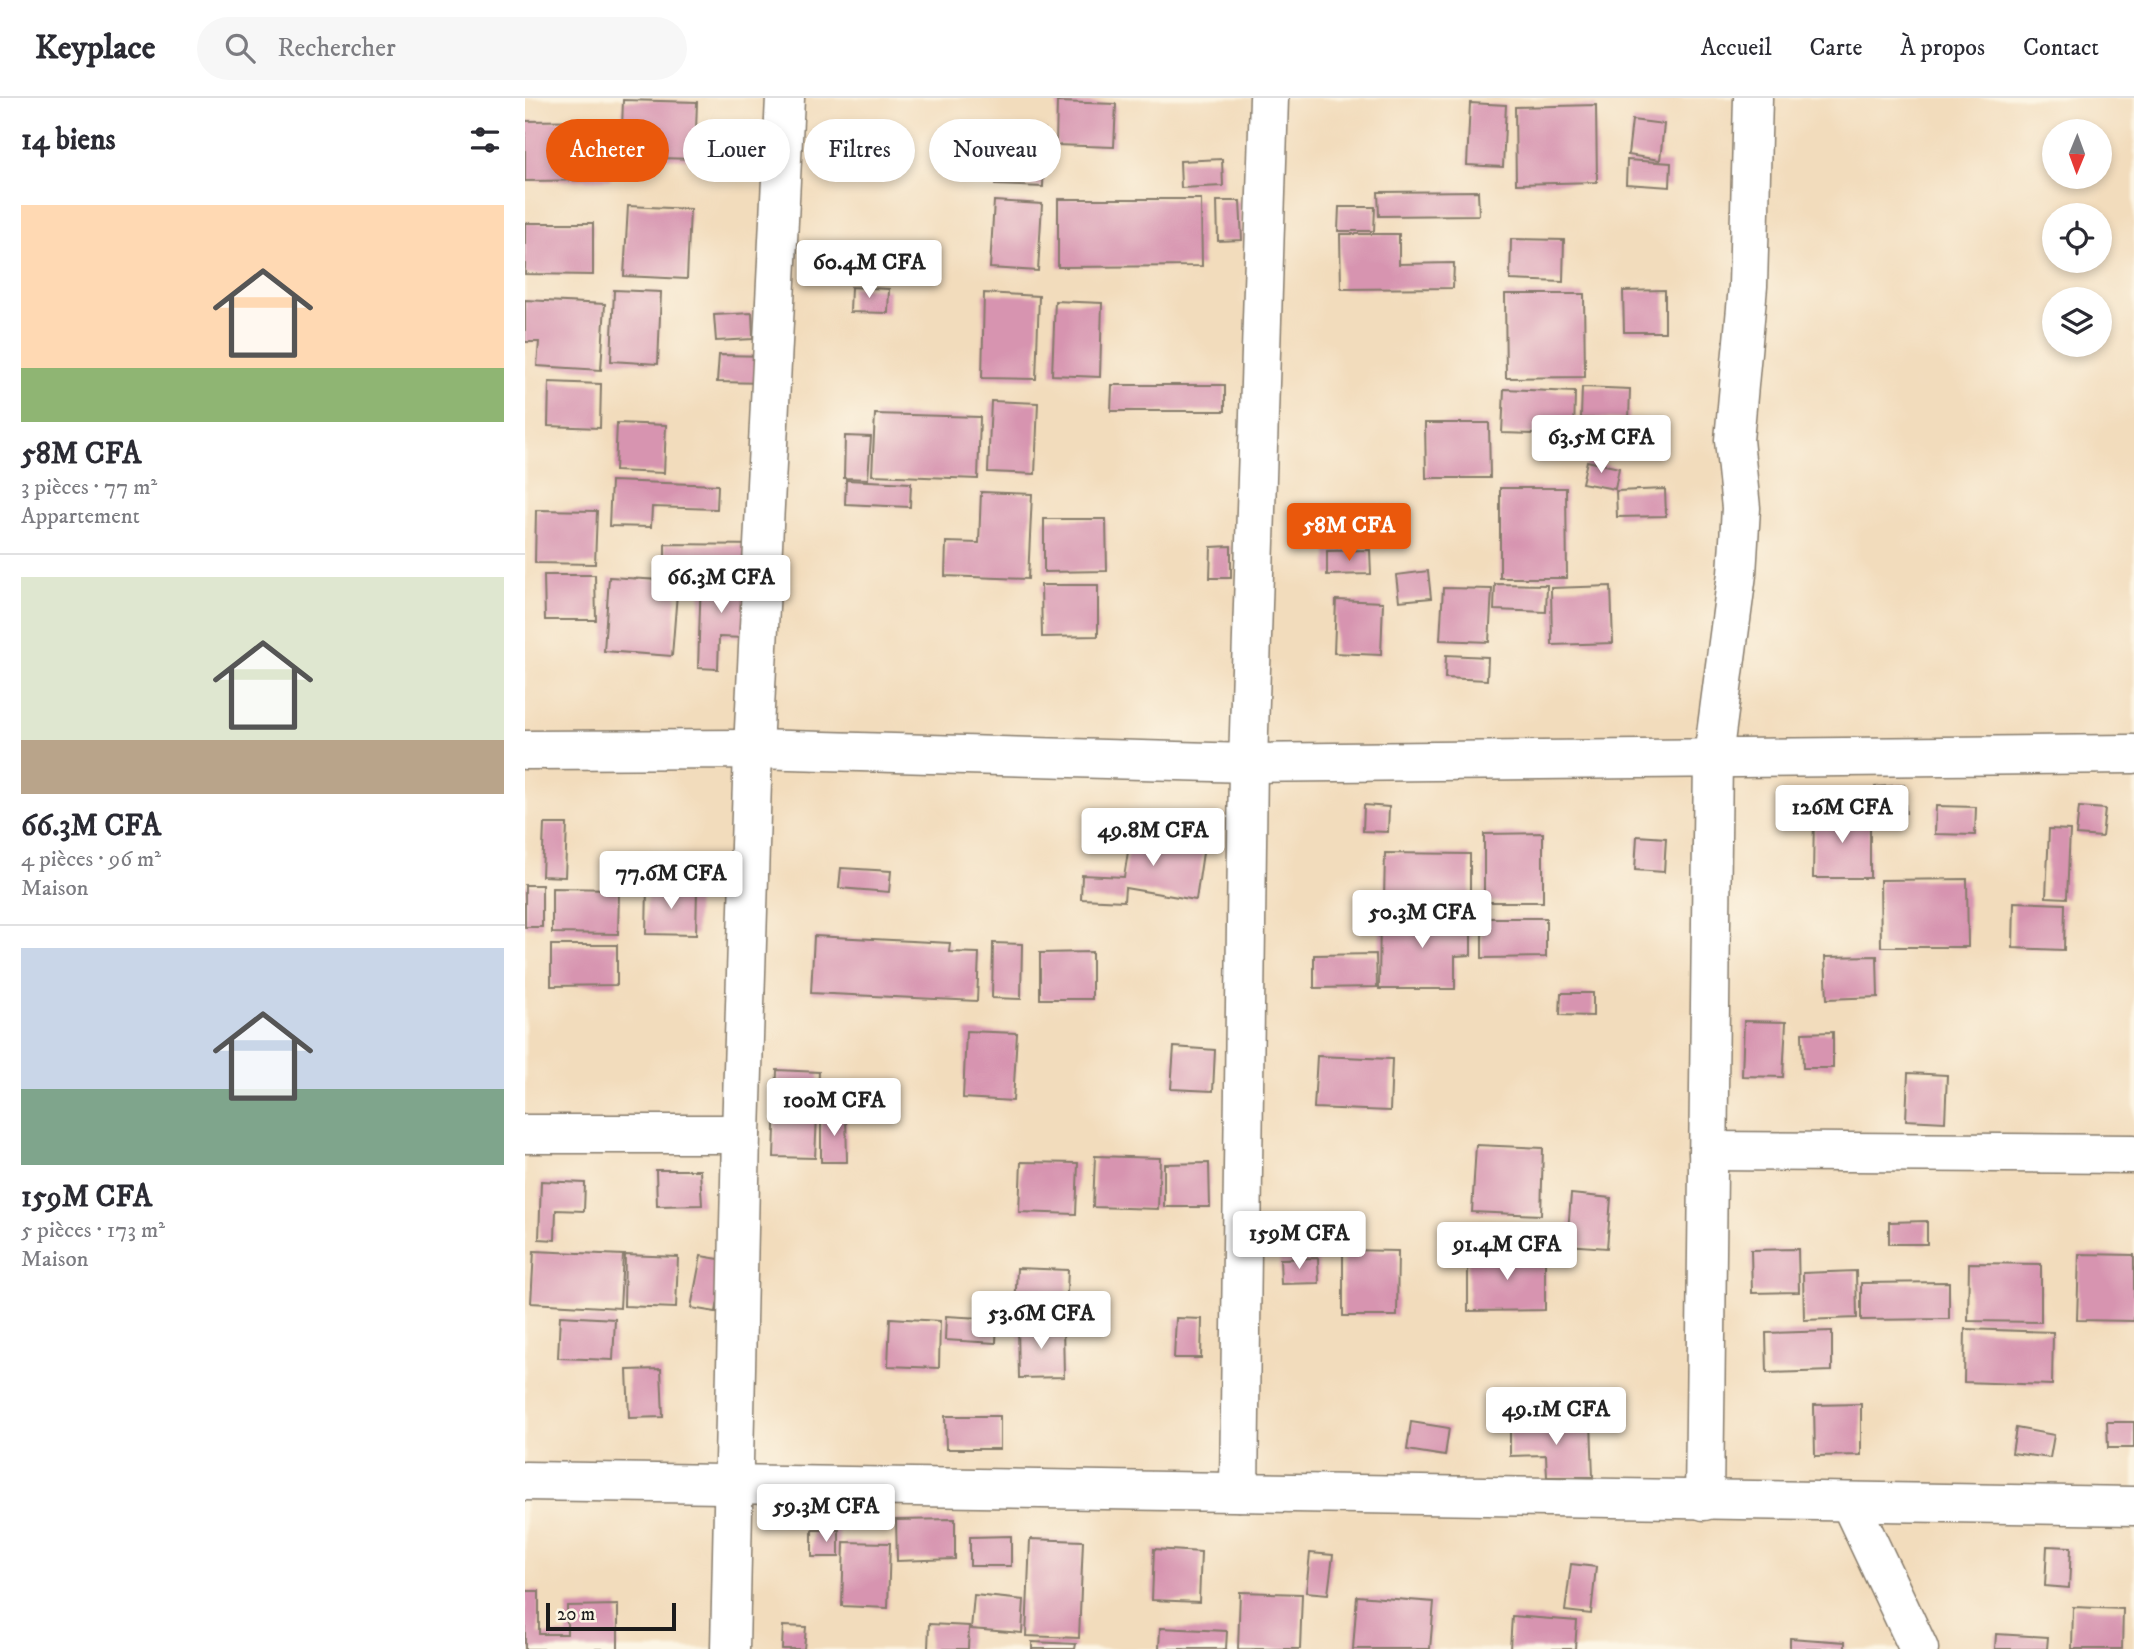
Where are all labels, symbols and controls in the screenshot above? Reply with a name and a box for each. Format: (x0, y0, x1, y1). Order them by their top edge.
search box (197, 17, 687, 80)
text: Keyplace (35, 28, 155, 69)
icon: search (221, 29, 259, 67)
text: Rechercher (277, 32, 396, 65)
text: Accueil (1701, 33, 1772, 63)
text: Carte (1810, 33, 1862, 63)
text: À propos (1900, 33, 1985, 63)
text: Contact (2023, 33, 2099, 63)
chip: Acheter (546, 119, 669, 182)
chip: Louer (683, 119, 790, 182)
chip: Filtres (804, 119, 915, 182)
chip: Nouveau (929, 119, 1061, 182)
north arrow (2042, 119, 2112, 189)
map controls (2042, 119, 2112, 357)
icon: filters (466, 121, 504, 159)
text: 14 biens (21, 122, 116, 159)
button: locate (2042, 203, 2112, 273)
pin: 60.4M CFA (789, 240, 949, 300)
text: 60.4M CFA (813, 248, 925, 277)
icon: home (200, 250, 326, 376)
button: layers (2042, 287, 2112, 357)
pin: 63.5M CFA (1521, 416, 1681, 475)
text: 63.5M CFA (1548, 423, 1654, 452)
text: 58M CFA (21, 436, 141, 473)
text: 3 pièces · 77 m² (21, 473, 157, 502)
text: Appartement (21, 502, 140, 531)
pin: 58M CFA (1284, 504, 1414, 563)
text: 58M CFA (1303, 511, 1395, 540)
pin: 66.3M CFA (641, 556, 801, 615)
text: 66.3M CFA (667, 563, 775, 592)
icon: home (200, 622, 326, 748)
pin: 126M CFA (1770, 786, 1914, 845)
text: 126M CFA (1791, 793, 1893, 822)
text: 66.3M CFA (21, 808, 161, 845)
pin: 49.8M CFA (1073, 808, 1233, 868)
text: 49.8M CFA (1097, 816, 1209, 845)
text: 4 pièces · 96 m² (21, 845, 161, 874)
pin: 77.6M CFA (591, 852, 751, 911)
text: 77.6M CFA (616, 859, 726, 888)
text: Maison (21, 874, 89, 903)
pin: 50.3M CFA (1342, 890, 1502, 950)
text: 50.3M CFA (1368, 898, 1476, 927)
icon: home (200, 993, 326, 1119)
pin: 100M CFA (762, 1079, 906, 1138)
text: 100M CFA (783, 1086, 885, 1115)
text: 159M CFA (21, 1179, 152, 1216)
pin: 159M CFA (1227, 1212, 1371, 1271)
text: 5 pièces · 173 m² (21, 1216, 165, 1245)
text: 159M CFA (1249, 1219, 1349, 1248)
pin: 91.4M CFA (1427, 1222, 1587, 1282)
text: 91.4M CFA (1453, 1230, 1561, 1259)
text: Maison (21, 1245, 89, 1274)
pin: 53.6M CFA (961, 1292, 1121, 1351)
text: 53.6M CFA (988, 1299, 1094, 1328)
pin: 49.1M CFA (1476, 1388, 1636, 1447)
text: 49.1M CFA (1502, 1395, 1610, 1424)
pin: 59.3M CFA (746, 1484, 906, 1544)
text: 59.3M CFA (773, 1492, 879, 1521)
scale bar (546, 1600, 675, 1632)
text: 20 m (557, 1603, 595, 1626)

